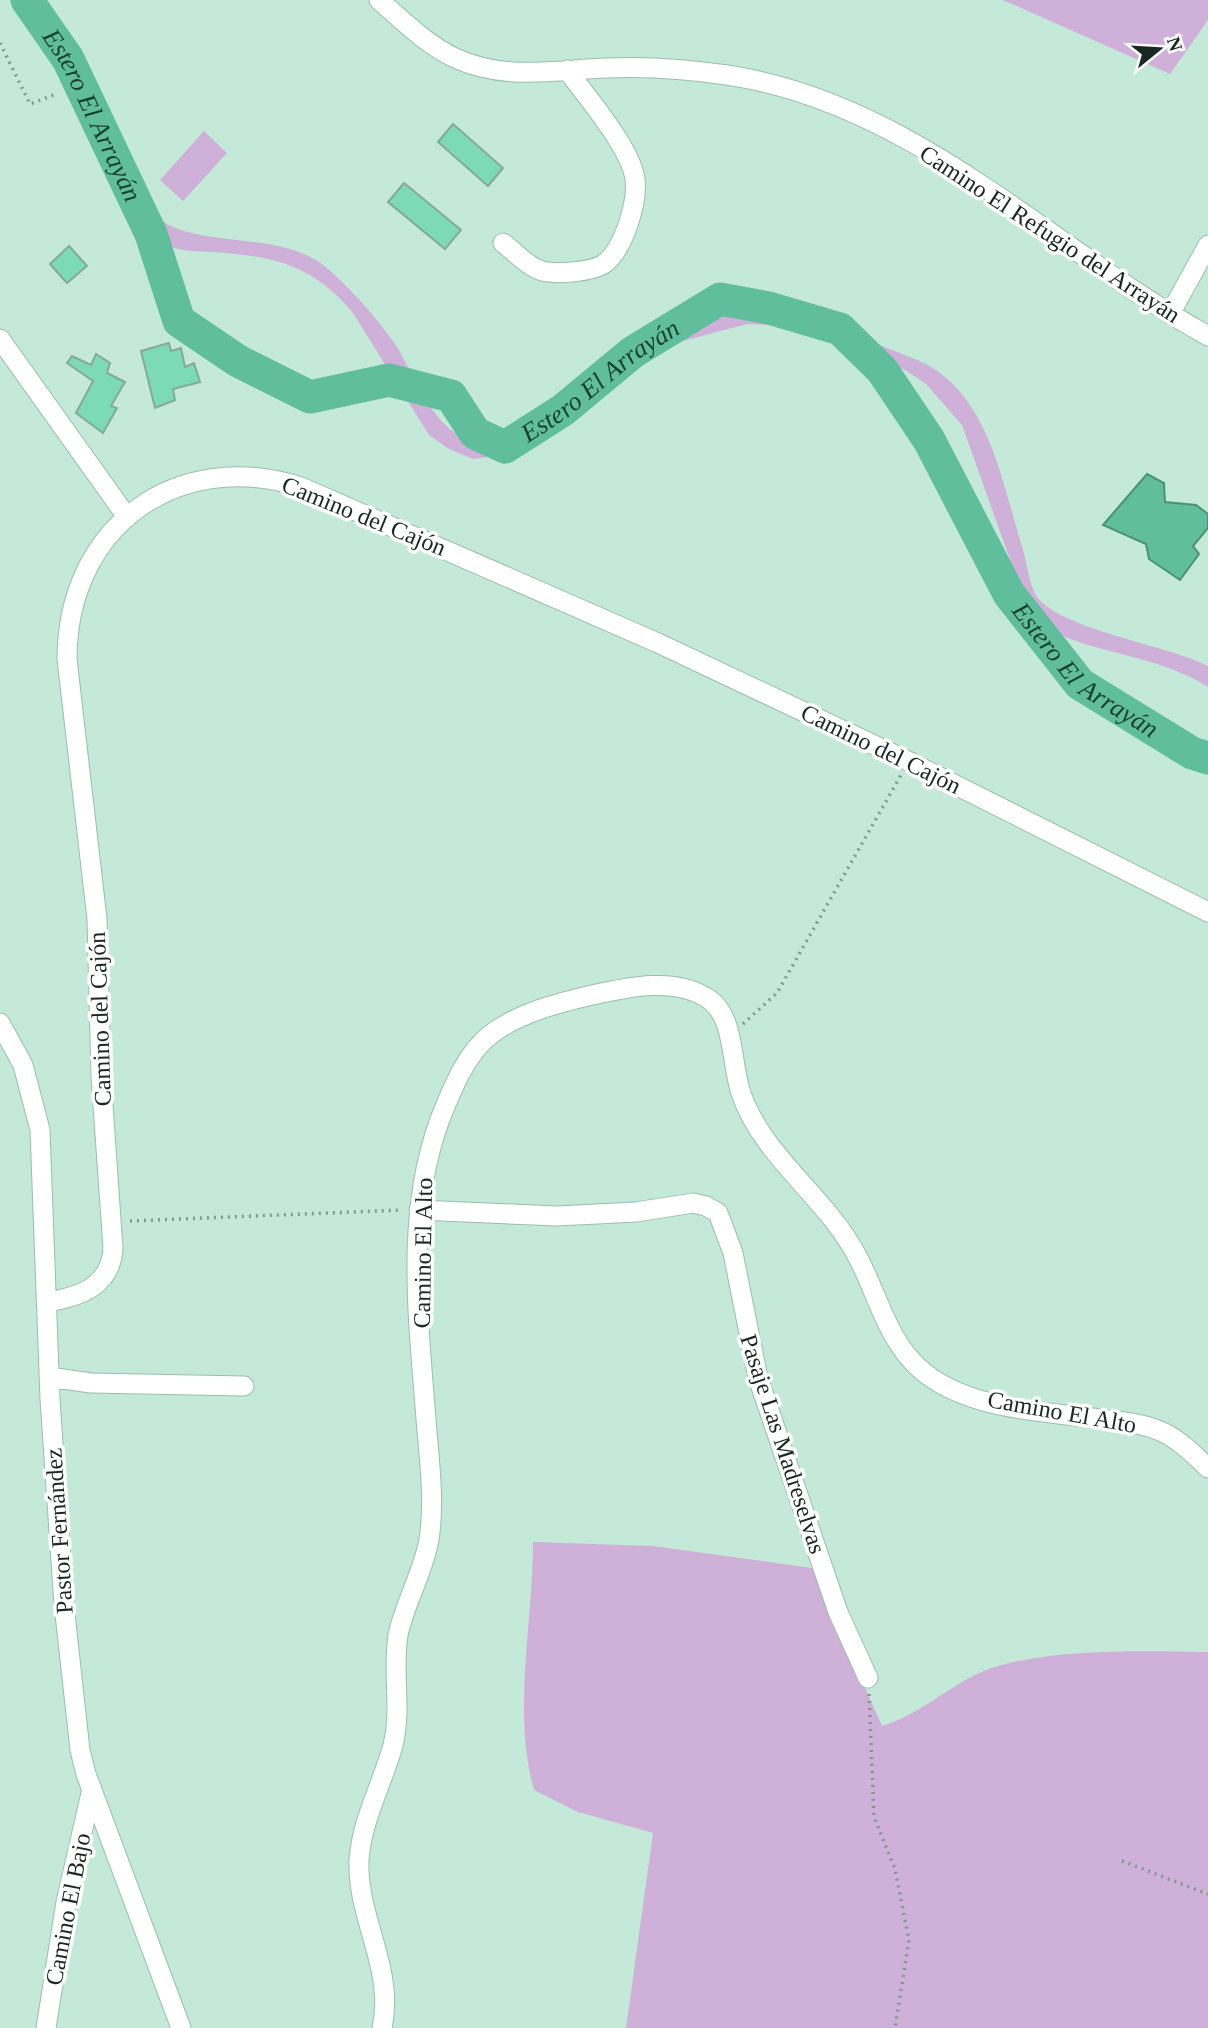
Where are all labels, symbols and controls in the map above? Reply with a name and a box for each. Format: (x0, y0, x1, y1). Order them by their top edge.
north arrow (1124, 14, 1194, 84)
water label: Estero El Arrayán (36, 22, 148, 206)
text: N (1163, 34, 1187, 54)
street label: Camino El Refugio del Arrayán (915, 140, 1185, 328)
water label: Estero El Arrayán (515, 313, 684, 448)
street label: Camino del Cajón (278, 471, 450, 561)
water label: Estero El Arrayán (1006, 596, 1164, 743)
street label: Camino del Cajón (797, 699, 965, 799)
street label: Camino del Cajón (84, 931, 116, 1107)
street label: Camino El Alto (409, 1177, 437, 1329)
street label: Pasaje Las Madreselvas (735, 1331, 831, 1557)
street label: Camino El Alto (986, 1386, 1138, 1438)
street label: Pastor Fernández (40, 1447, 78, 1615)
street label: Camino El Bajo (40, 1831, 96, 1987)

